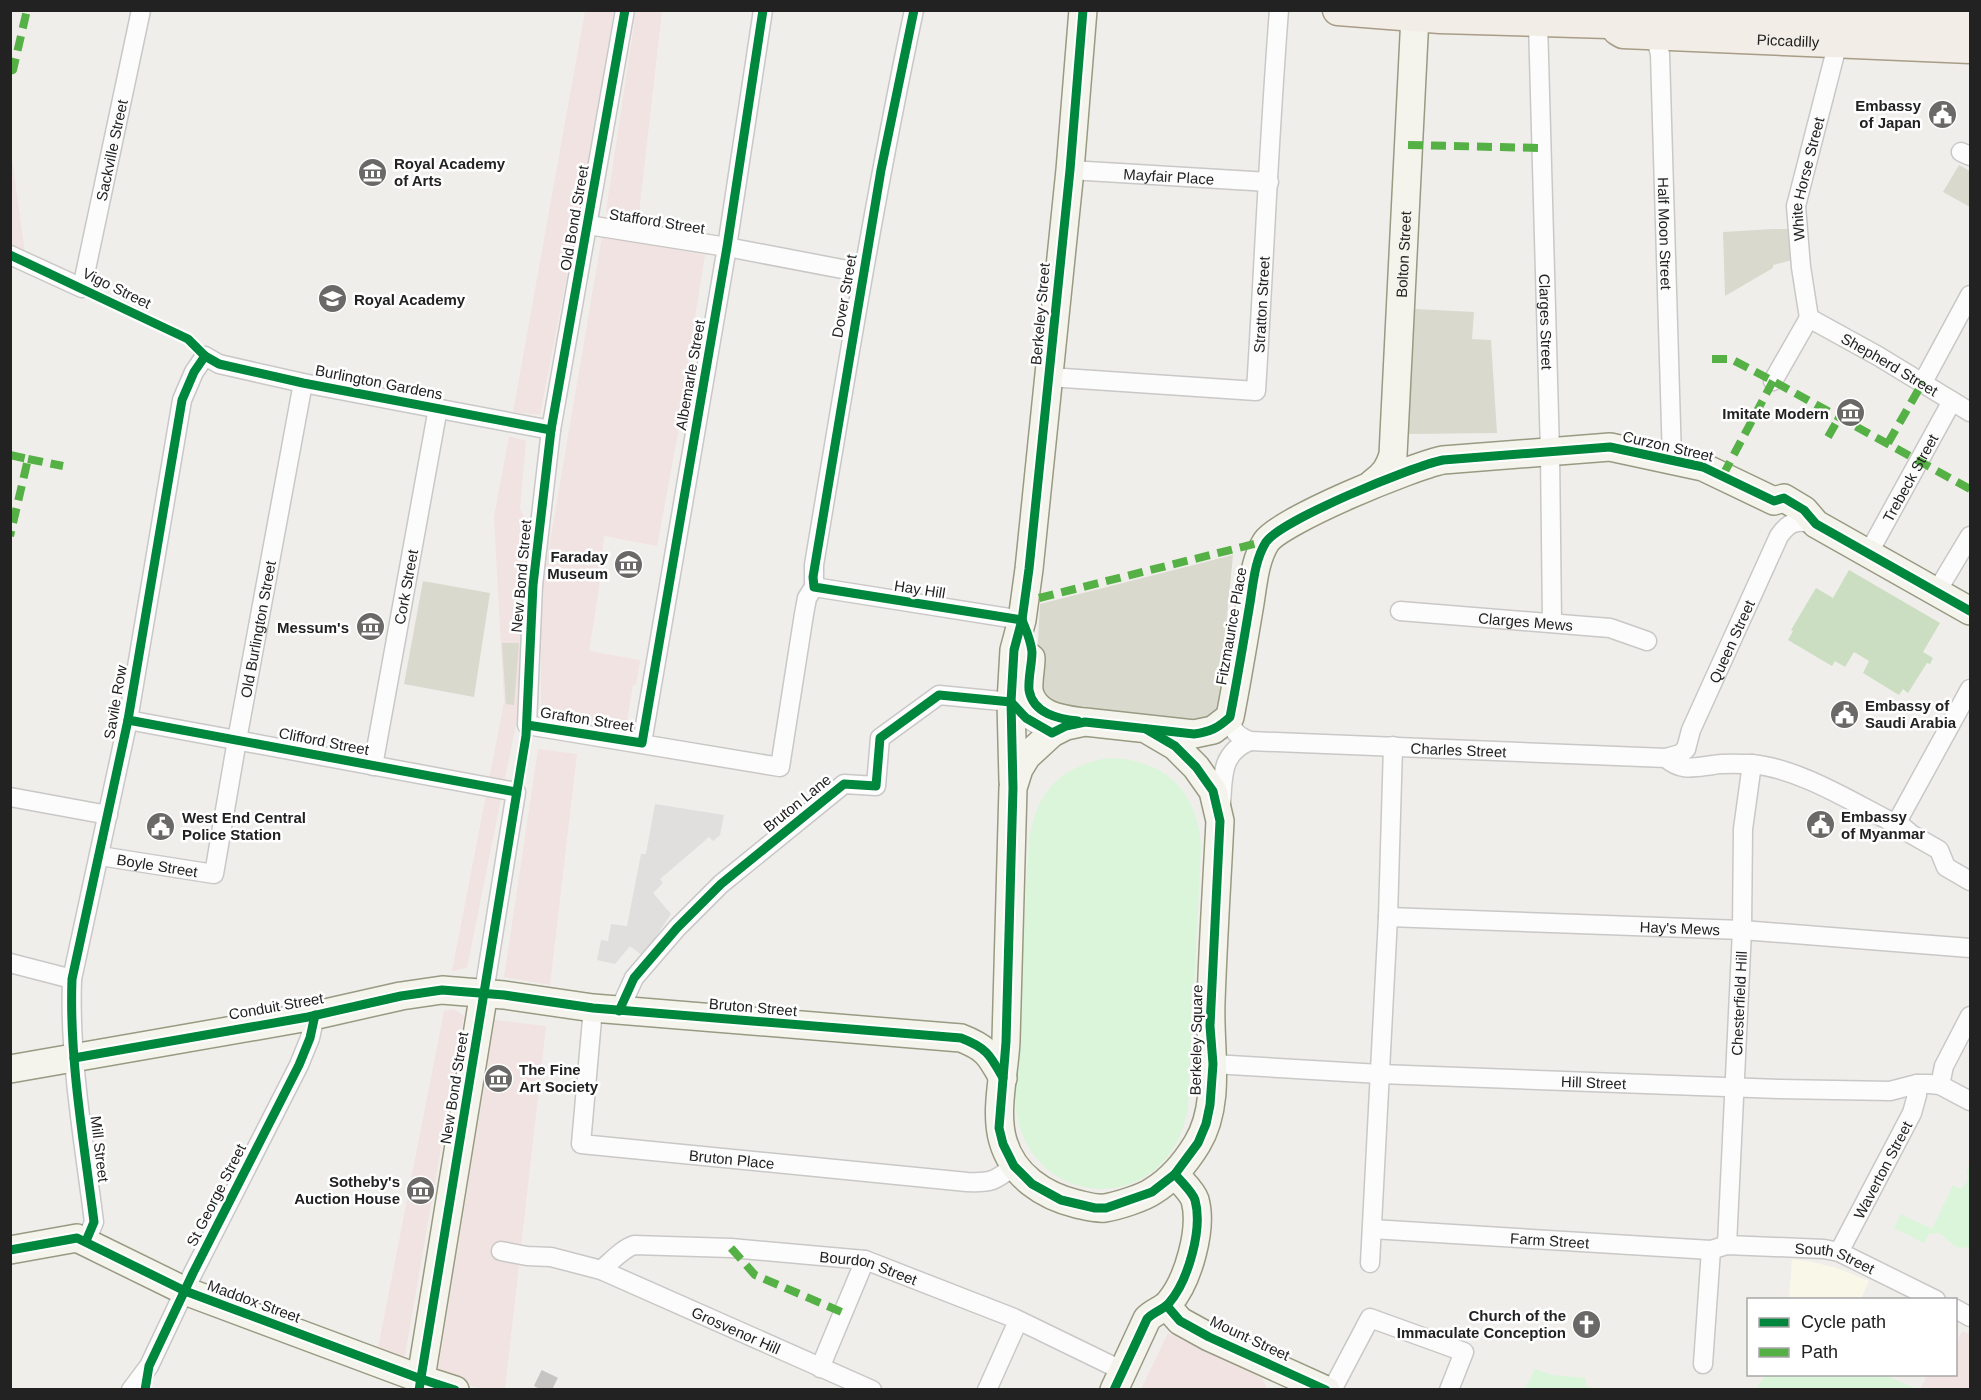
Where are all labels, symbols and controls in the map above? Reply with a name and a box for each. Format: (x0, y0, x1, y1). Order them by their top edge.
street label: Piccadilly (1756, 30, 1820, 50)
street label: Sackville Street (92, 97, 130, 203)
place label: Embassy of Japan (1855, 97, 1922, 131)
public building icon: Embassy of Japan (1926, 98, 1958, 130)
street label: White Horse Street (1787, 114, 1827, 242)
place label: Royal Academy of Arts (394, 155, 506, 189)
museum icon: Royal Academy of Arts (357, 156, 389, 188)
street label: Old Bond Street (556, 163, 592, 272)
street label: Mayfair Place (1123, 165, 1215, 187)
street label: Half Moon Street (1655, 177, 1675, 291)
street label: Stafford Street (608, 205, 707, 237)
street label: Bolton Street (1392, 210, 1414, 298)
street label: Dover Street (828, 252, 860, 339)
street label: Stratton Street (1250, 255, 1272, 353)
street label: Berkeley Street (1027, 261, 1053, 366)
street label: Vigo Street (80, 264, 155, 312)
street label: Clarges Street (1537, 274, 1556, 371)
school or university icon: Royal Academy (317, 283, 349, 315)
place label: Royal Academy (354, 291, 466, 308)
street label: Albemarle Street (672, 318, 708, 431)
street label: Shepherd Street (1838, 329, 1942, 400)
street label: Burlington Gardens (314, 361, 444, 403)
museum icon: Imitate Modern (1834, 397, 1866, 429)
place label: Imitate Modern (1722, 405, 1829, 422)
street label: Curzon Street (1621, 427, 1716, 465)
street label: Trebeck Street (1879, 430, 1941, 525)
street label: New Bond Street (508, 518, 534, 633)
street label: Cork Street (390, 547, 421, 626)
place label: Faraday Museum (547, 548, 609, 582)
museum icon: Faraday Museum (613, 549, 645, 581)
street label: Old Burlington Street (236, 558, 279, 699)
street label: Fitzmaurice Place (1212, 566, 1250, 686)
street label: Hay Hill (893, 577, 947, 601)
street label: Queen Street (1705, 596, 1758, 685)
street label: Clarges Mews (1478, 609, 1574, 633)
museum icon: Messum's (354, 611, 386, 643)
place label: Messum's (277, 619, 349, 636)
street label: Savile Row (100, 663, 130, 740)
place label: Embassy of Saudi Arabia (1865, 697, 1957, 731)
public building icon: Embassy of Saudi Arabia (1828, 698, 1860, 730)
street label: Grafton Street (539, 703, 636, 735)
street label: Clifford Street (277, 724, 371, 758)
street label: Charles Street (1410, 739, 1508, 760)
street label: Bruton Lane (760, 771, 834, 835)
place label: Embassy of Myanmar (1841, 808, 1925, 842)
place label: West End Central Police Station (182, 809, 306, 843)
public building icon: Embassy of Myanmar (1804, 809, 1836, 841)
public building icon: West End Central Police Station (145, 810, 177, 842)
street label: Boyle Street (116, 850, 200, 880)
street label: Hay's Mews (1639, 918, 1720, 938)
street label: Chesterfield Hill (1728, 950, 1750, 1056)
street label: Berkeley Square (1187, 984, 1205, 1096)
street label: Conduit Street (227, 989, 326, 1023)
street label: Bruton Street (708, 995, 799, 1019)
street label: New Bond Street (437, 1030, 471, 1145)
place label: The Fine Art Society (519, 1061, 599, 1095)
museum icon: The Fine Art Society (482, 1062, 514, 1094)
street label: Hill Street (1561, 1072, 1627, 1092)
street label: Mill Street (87, 1115, 113, 1184)
street label: Waverton Street (1850, 1117, 1915, 1221)
street label: St George Street (183, 1140, 250, 1249)
street label: Bruton Place (688, 1146, 775, 1172)
place label: Sotheby's Auction House (294, 1173, 400, 1207)
museum icon: Sotheby's Auction House (405, 1174, 437, 1206)
street label: Farm Street (1510, 1229, 1591, 1251)
street label: South Street (1794, 1239, 1878, 1277)
street label: Bourdon Street (819, 1247, 920, 1288)
street label: Maddox Street (205, 1276, 304, 1326)
legend (1747, 1298, 1957, 1376)
street label: Grosvenor Hill (689, 1303, 783, 1357)
place label: Church of the Immaculate Conception (1397, 1307, 1566, 1341)
church icon: Church of the Immaculate Conception (1571, 1308, 1603, 1340)
street label: Mount Street (1207, 1312, 1293, 1364)
text: Cycle path (1801, 1312, 1886, 1332)
text: Path (1801, 1342, 1838, 1362)

